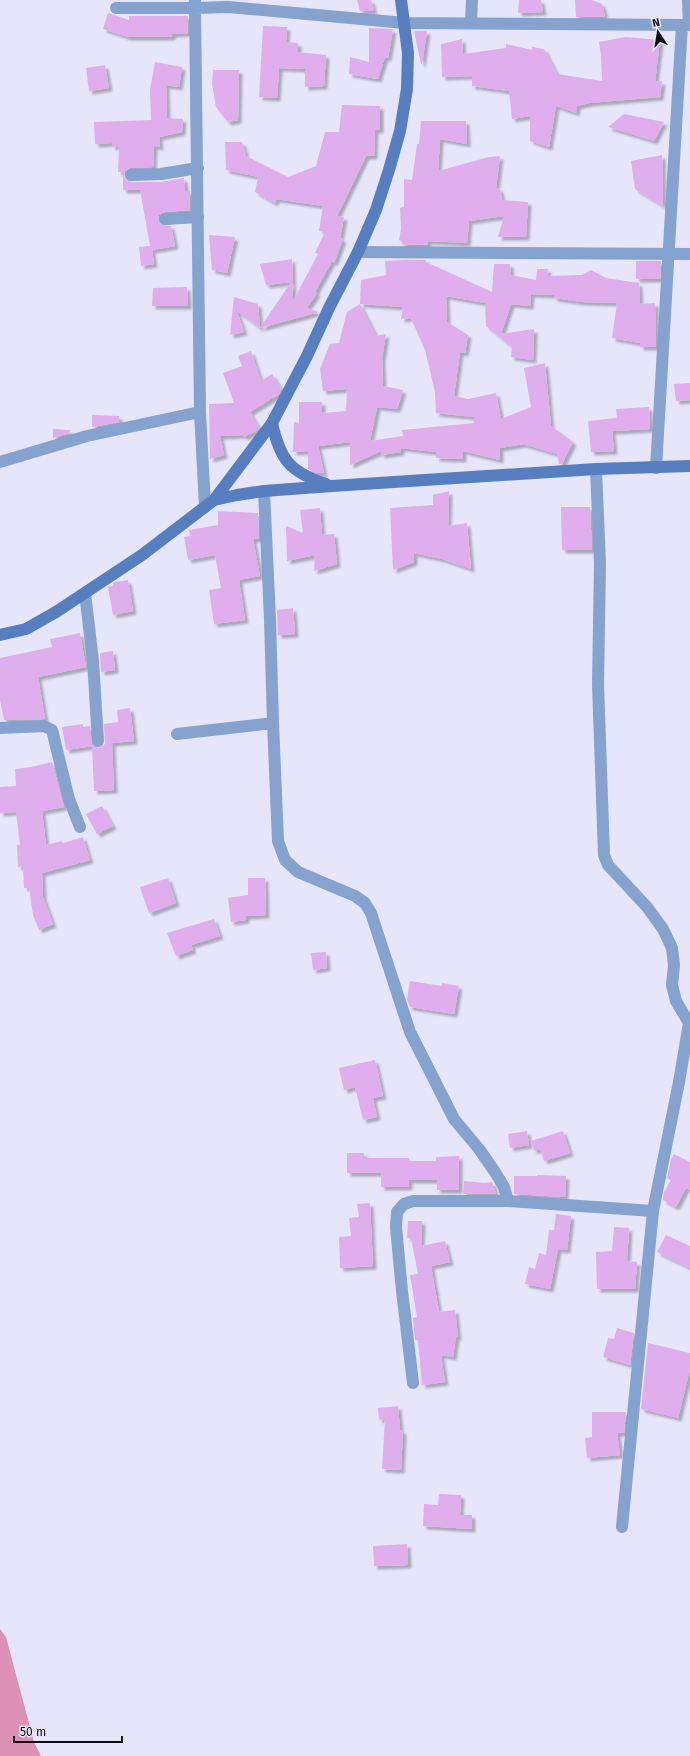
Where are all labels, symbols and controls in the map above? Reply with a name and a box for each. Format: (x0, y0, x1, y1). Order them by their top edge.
north arrow (638, 12, 678, 52)
text: N (651, 16, 661, 30)
scale bar (14, 1718, 122, 1744)
text: 50 m (20, 1725, 46, 1739)

